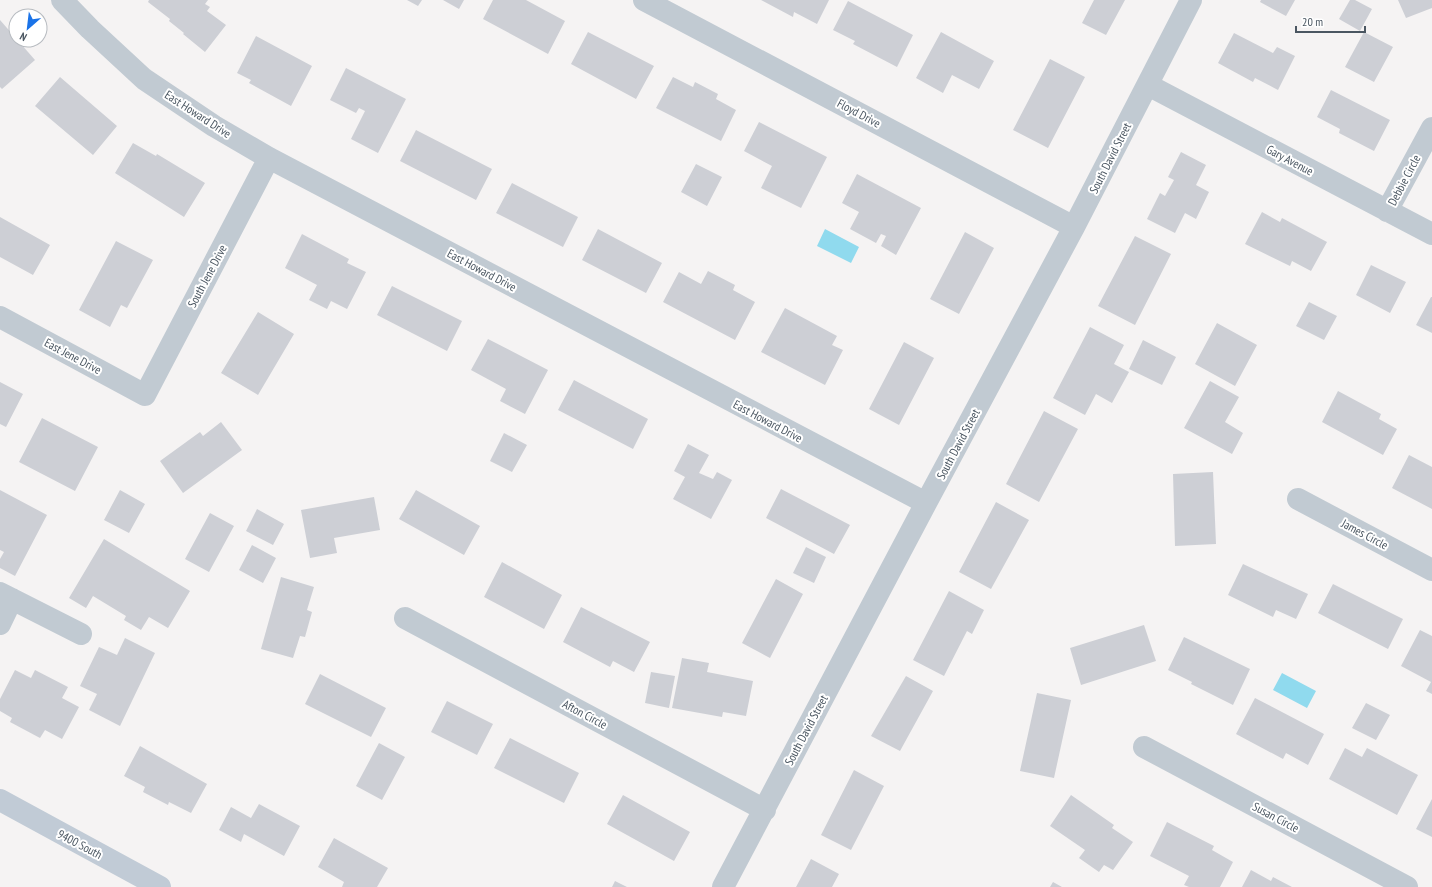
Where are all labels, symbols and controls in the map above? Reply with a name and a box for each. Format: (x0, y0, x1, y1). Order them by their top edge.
north arrow (8, 8, 48, 48)
scale bar (1296, 8, 1365, 34)
text: 20 m (1302, 14, 1323, 29)
text: N (17, 29, 29, 44)
street label: East Howard Drive (162, 87, 234, 141)
street label: Floyd Drive (835, 95, 883, 131)
street label: South David Street (1086, 119, 1135, 196)
street label: Gary Avenue (1264, 141, 1316, 179)
street label: Debbie Circle (1384, 152, 1424, 208)
street label: South Jene Drive (184, 242, 230, 310)
street label: East Howard Drive (445, 246, 519, 294)
street label: East Jene Drive (42, 335, 104, 377)
street label: East Howard Drive (731, 397, 805, 445)
street label: South David Street (933, 406, 983, 482)
street label: James Circle (1338, 515, 1391, 552)
street label: South David Street (781, 692, 831, 768)
street label: Afton Circle (560, 696, 610, 732)
street label: Susan Circle (1250, 799, 1302, 835)
street label: 9400 South (55, 826, 105, 862)

